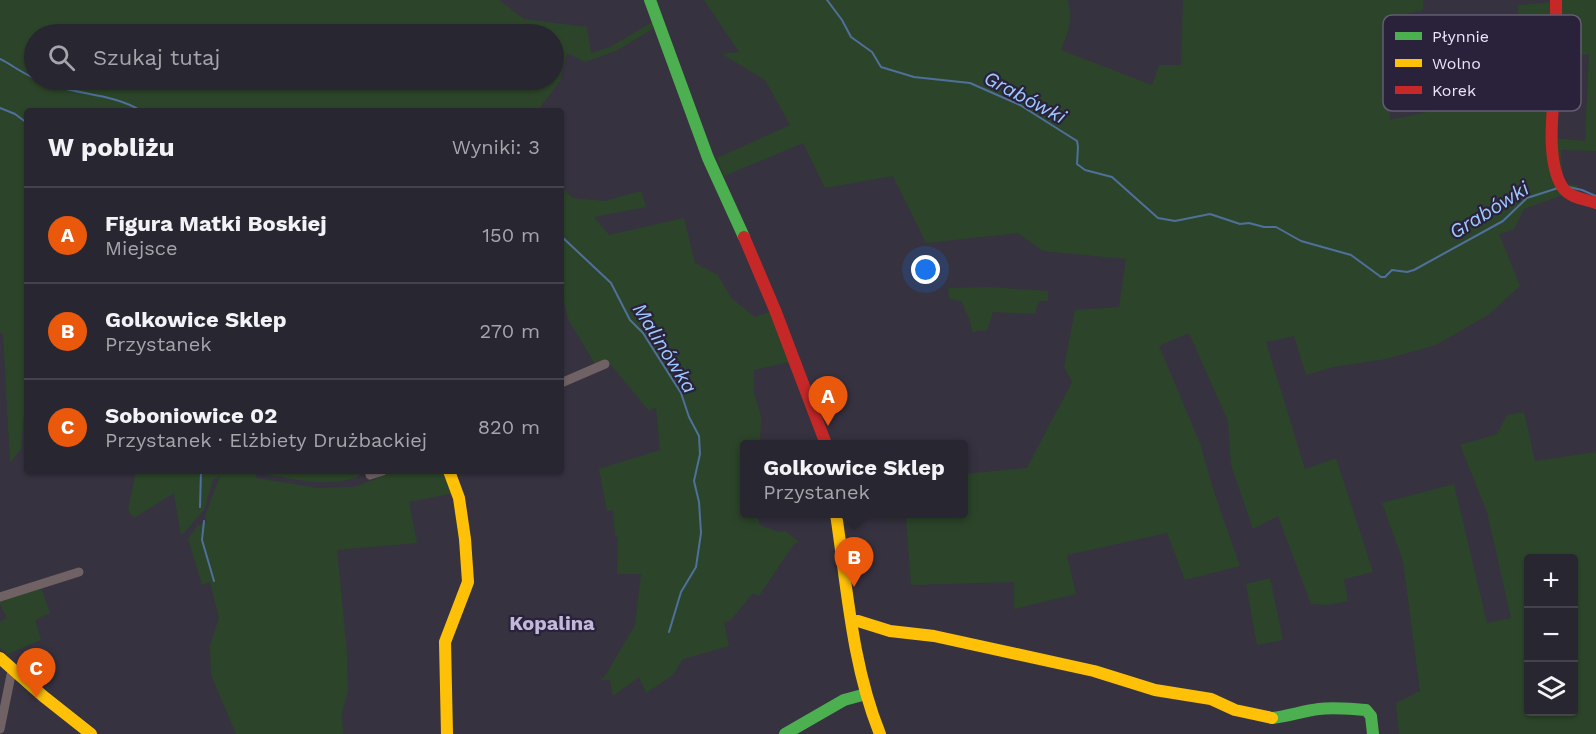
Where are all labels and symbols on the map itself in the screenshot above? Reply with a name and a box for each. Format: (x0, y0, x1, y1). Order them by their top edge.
legend (1383, 15, 1581, 111)
text: Płynnie (1432, 27, 1489, 46)
text: Wolno (1432, 54, 1481, 73)
water label: Grabówki (980, 65, 1071, 129)
text: Korek (1432, 81, 1476, 100)
water label: Grabówki (1445, 176, 1534, 244)
your location (911, 255, 940, 284)
water label: Malinówka (628, 298, 702, 398)
pin: A (808, 376, 848, 426)
pin: B (834, 538, 874, 587)
district label: Kopalina (509, 611, 595, 635)
pin: C (16, 648, 56, 698)

